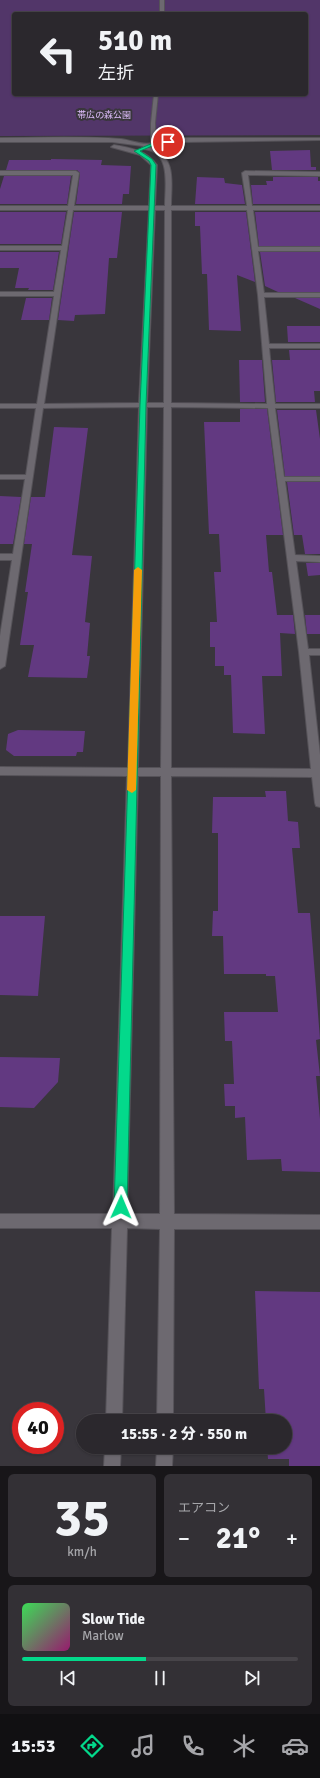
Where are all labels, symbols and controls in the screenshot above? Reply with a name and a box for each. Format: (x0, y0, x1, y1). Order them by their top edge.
text: 510 m (98, 24, 172, 58)
icon: left (32, 28, 84, 80)
text: 左折 (98, 62, 134, 84)
park label: 帯広の森公園 (77, 110, 131, 121)
pin (151, 125, 185, 159)
icon: arrive (157, 131, 179, 153)
position arrow (100, 1186, 142, 1228)
speed limit sign: 40 (12, 1402, 64, 1454)
text: 15:55 · 2 分 · 550 m (121, 1425, 247, 1443)
text: 35 (54, 1486, 110, 1550)
text: エアコン (178, 1500, 230, 1516)
text: 21° (216, 1520, 260, 1557)
text: − (178, 1525, 190, 1552)
text: + (286, 1525, 298, 1552)
text: km/h (67, 1544, 97, 1560)
text: Slow Tide (82, 1610, 145, 1628)
text: Marlow (82, 1628, 124, 1644)
icon: previous (57, 1667, 79, 1689)
icon: pause (149, 1667, 171, 1689)
icon: next (241, 1667, 263, 1689)
icon: directions (78, 1732, 106, 1760)
icon: music (129, 1732, 157, 1760)
icon: phone (179, 1732, 207, 1760)
icon: climate (230, 1732, 258, 1760)
icon: car (281, 1732, 309, 1760)
text: 15:53 (11, 1735, 56, 1757)

